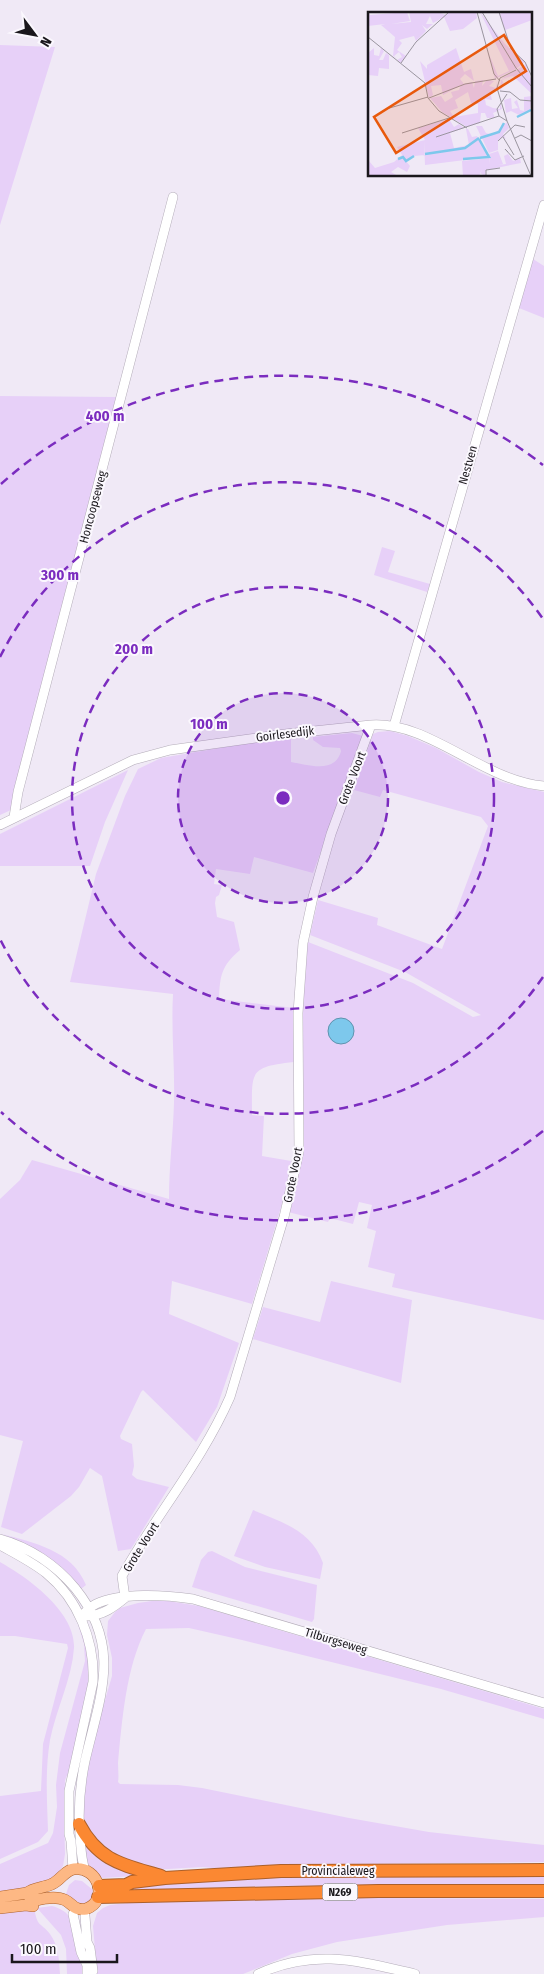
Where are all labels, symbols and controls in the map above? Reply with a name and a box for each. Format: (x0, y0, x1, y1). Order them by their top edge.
north arrow (10, 10, 60, 60)
inset map (368, 12, 532, 176)
text: N (36, 34, 55, 50)
text: 400 m (86, 407, 124, 425)
street label: Nestven (456, 444, 480, 486)
street label: Honcoopseweg (77, 469, 109, 545)
text: 300 m (40, 566, 79, 584)
text: 200 m (114, 640, 153, 658)
text: 100 m (190, 715, 228, 733)
street label: Goirlesedijk (255, 723, 315, 745)
street label: Grote Voort (335, 749, 369, 807)
centre of rings (274, 789, 292, 807)
street label: Grote Voort (281, 1146, 305, 1204)
street label: Grote Voort (120, 1519, 162, 1574)
street label: Tilburgseweg (303, 1625, 369, 1657)
street label: Provincialeweg (301, 1864, 375, 1878)
road number: N269 (322, 1884, 358, 1900)
scale bar (12, 1932, 118, 1964)
text: 100 m (20, 1940, 57, 1958)

